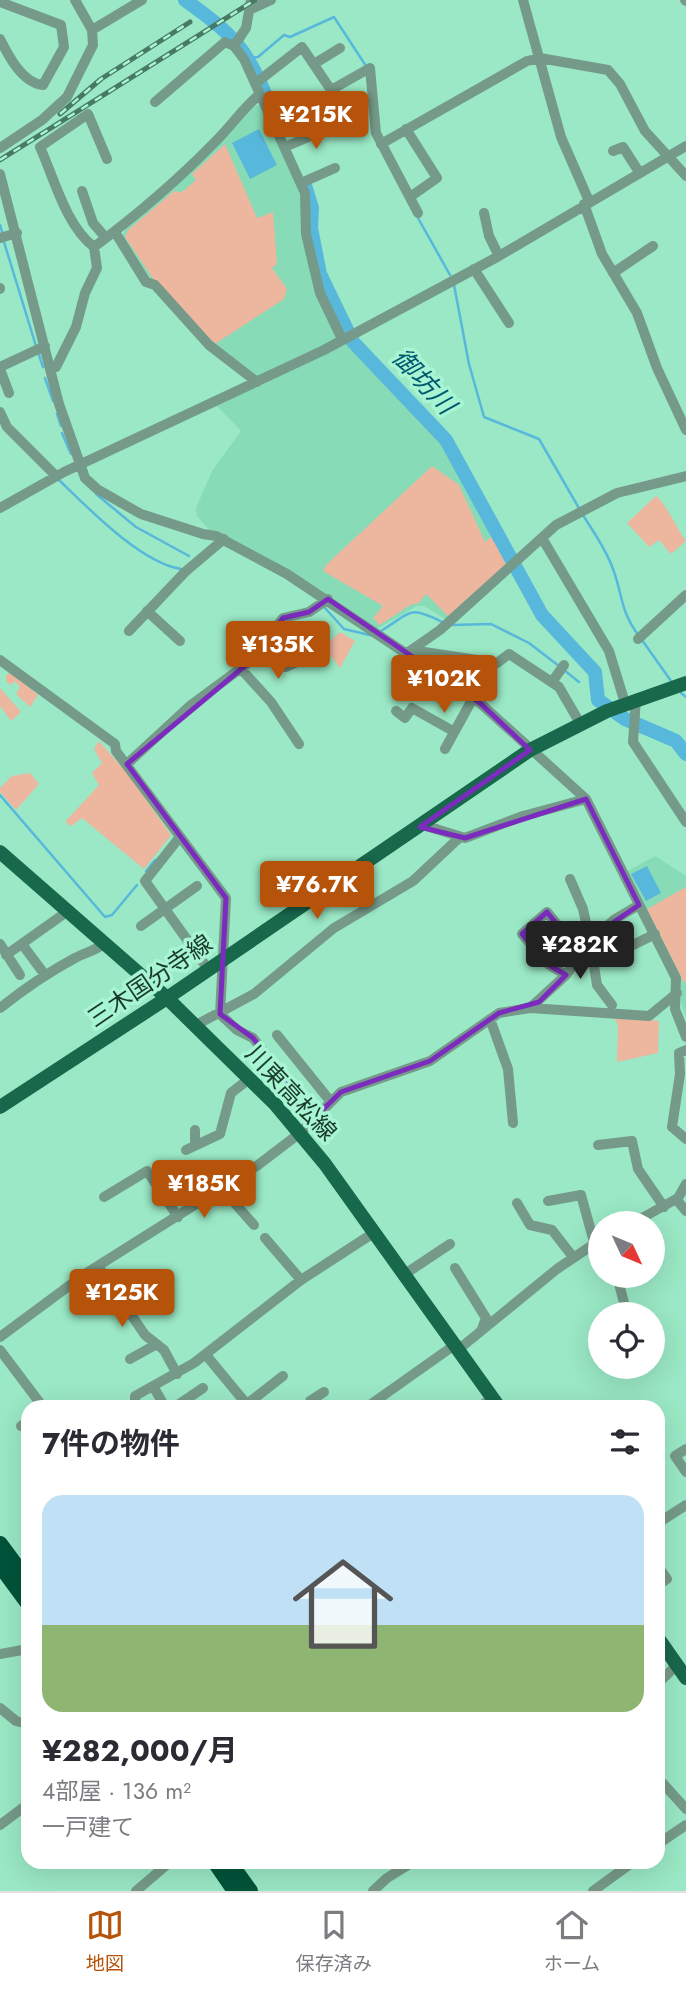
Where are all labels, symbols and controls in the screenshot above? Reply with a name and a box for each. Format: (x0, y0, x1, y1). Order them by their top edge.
pin: ¥215K (267, 92, 365, 151)
text: ¥215K (279, 97, 353, 131)
water label: 御坊川 (384, 340, 467, 425)
pin: ¥135K (229, 622, 327, 681)
text: ¥135K (242, 627, 314, 661)
pin: ¥102K (395, 656, 493, 715)
text: ¥102K (407, 661, 481, 695)
pin: ¥76.7K (260, 862, 374, 921)
text: ¥76.7K (276, 867, 358, 901)
pin: ¥282K (531, 922, 629, 981)
street label: 三木国分寺線 (80, 926, 219, 1035)
text: ¥282K (542, 927, 618, 961)
street label: 川東高松線 (238, 1037, 345, 1148)
pin: ¥185K (155, 1160, 253, 1220)
text: ¥185K (168, 1166, 240, 1200)
north arrow (588, 1211, 665, 1288)
map controls (588, 1211, 665, 1379)
pin: ¥125K (73, 1270, 171, 1329)
text: ¥125K (85, 1275, 159, 1309)
button: locate (588, 1302, 665, 1379)
text: 7件の物件 (42, 1422, 180, 1465)
icon: filters (606, 1423, 644, 1461)
icon: home (280, 1541, 406, 1667)
text: ¥282,000/月 (42, 1729, 238, 1772)
text: 4部屋 · 136 m² (42, 1774, 191, 1808)
text: 一戸建て (42, 1810, 134, 1844)
tab: 地図 (86, 1906, 124, 1977)
tab: 保存済み (296, 1906, 372, 1977)
tab: ホーム (544, 1906, 600, 1977)

